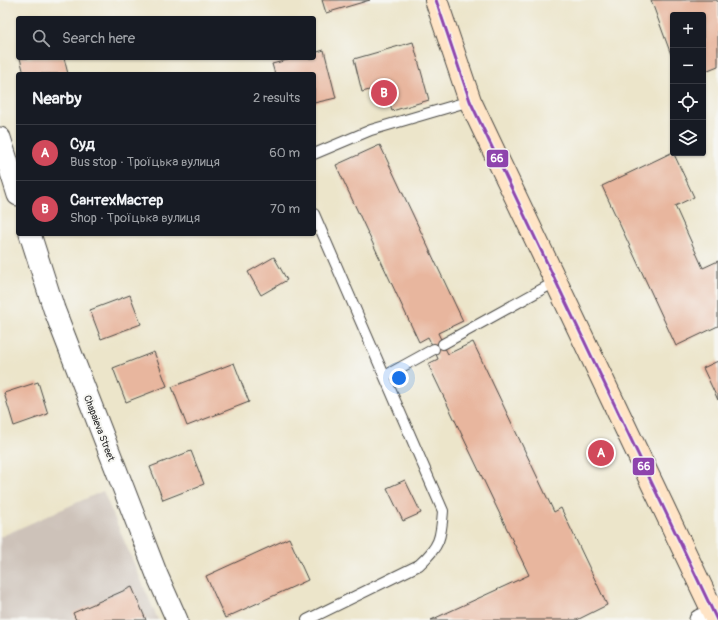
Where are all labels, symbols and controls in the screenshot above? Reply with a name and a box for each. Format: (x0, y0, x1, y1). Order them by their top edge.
map controls (670, 12, 706, 156)
button: + (670, 12, 706, 48)
search box (16, 16, 316, 60)
icon: search (30, 27, 52, 49)
text: Search here (62, 29, 135, 48)
button: − (670, 48, 706, 84)
pin: B (371, 78, 397, 108)
button: locate (670, 84, 706, 120)
text: Nearby (32, 88, 81, 109)
text: 2 results (253, 90, 300, 106)
button: layers (670, 120, 706, 156)
text: Суд (70, 135, 95, 154)
text: A (41, 145, 49, 161)
text: 60 m (269, 145, 300, 161)
line badge: 66 (486, 149, 509, 168)
text: 66 (491, 152, 504, 165)
text: Bus stop · Троїцька вулиця (70, 154, 220, 170)
text: СантехМастер (70, 191, 163, 210)
text: B (41, 201, 49, 217)
text: 70 m (270, 201, 300, 217)
text: Shop · Троїцька вулиця (70, 210, 200, 226)
your location (389, 368, 409, 388)
street label: Chapaieva Street (81, 394, 118, 464)
pin: A (588, 438, 614, 468)
line badge: 66 (632, 457, 655, 476)
text: 66 (638, 460, 651, 473)

